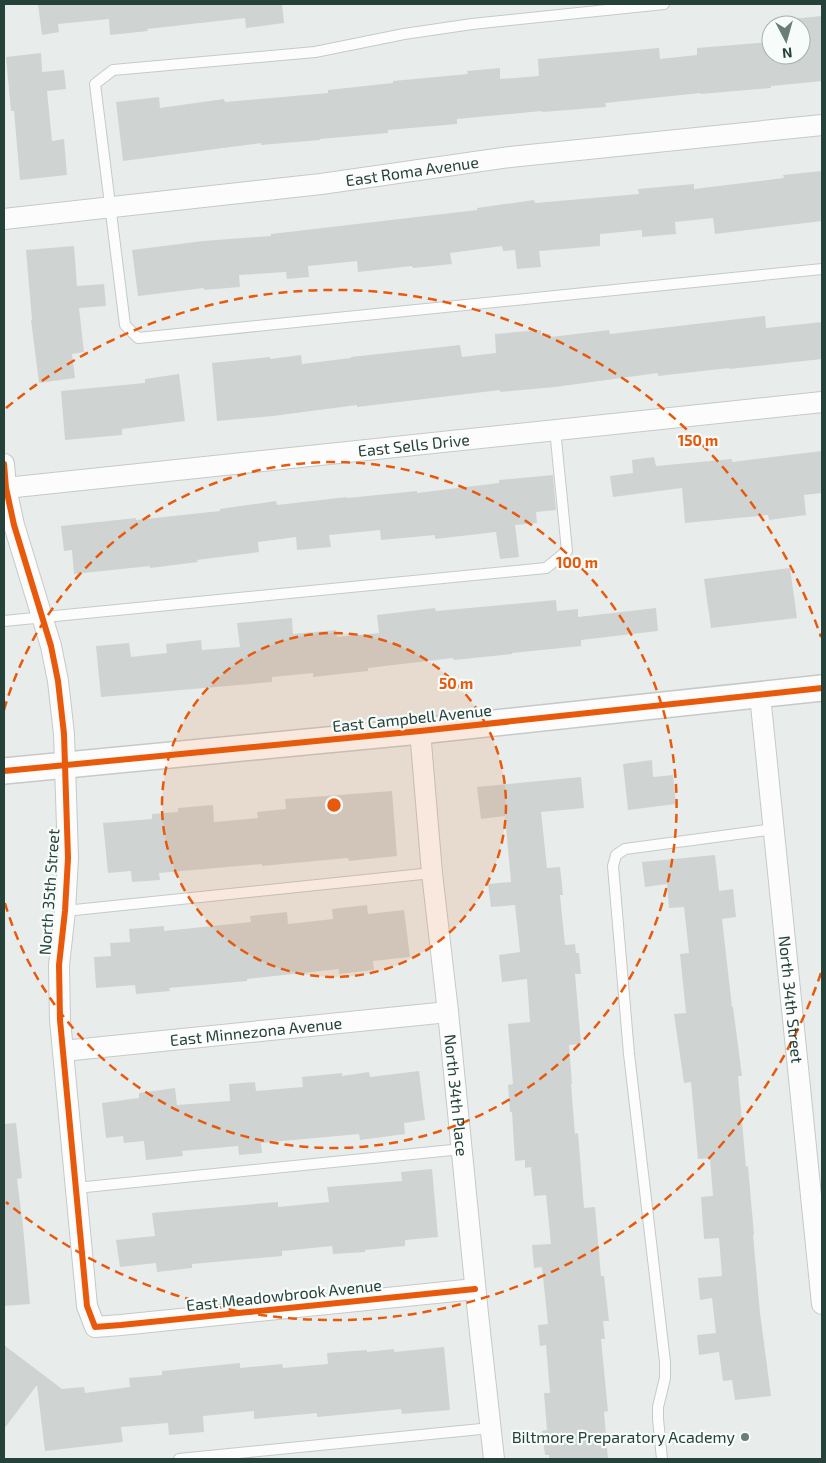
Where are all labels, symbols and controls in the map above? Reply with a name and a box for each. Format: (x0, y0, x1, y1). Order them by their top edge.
north arrow (761, 15, 811, 65)
text: N (781, 44, 793, 62)
street label: East Roma Avenue (344, 152, 480, 189)
street label: East Sells Drive (357, 429, 471, 460)
text: 150 m (678, 431, 718, 449)
text: 100 m (556, 553, 598, 571)
text: 50 m (439, 674, 473, 692)
street label: East Campbell Avenue (331, 700, 493, 735)
centre of rings (325, 796, 343, 814)
street label: North 35th Street (35, 828, 62, 956)
street label: North 34th Street (776, 935, 807, 1064)
street label: East Minnezona Avenue (169, 1013, 343, 1049)
street label: North 34th Place (441, 1033, 472, 1157)
street label: East Meadowbrook Avenue (185, 1275, 383, 1314)
place label: Biltmore Preparatory Academy (512, 1427, 736, 1446)
marker: Biltmore Preparatory Academy (739, 1431, 751, 1443)

